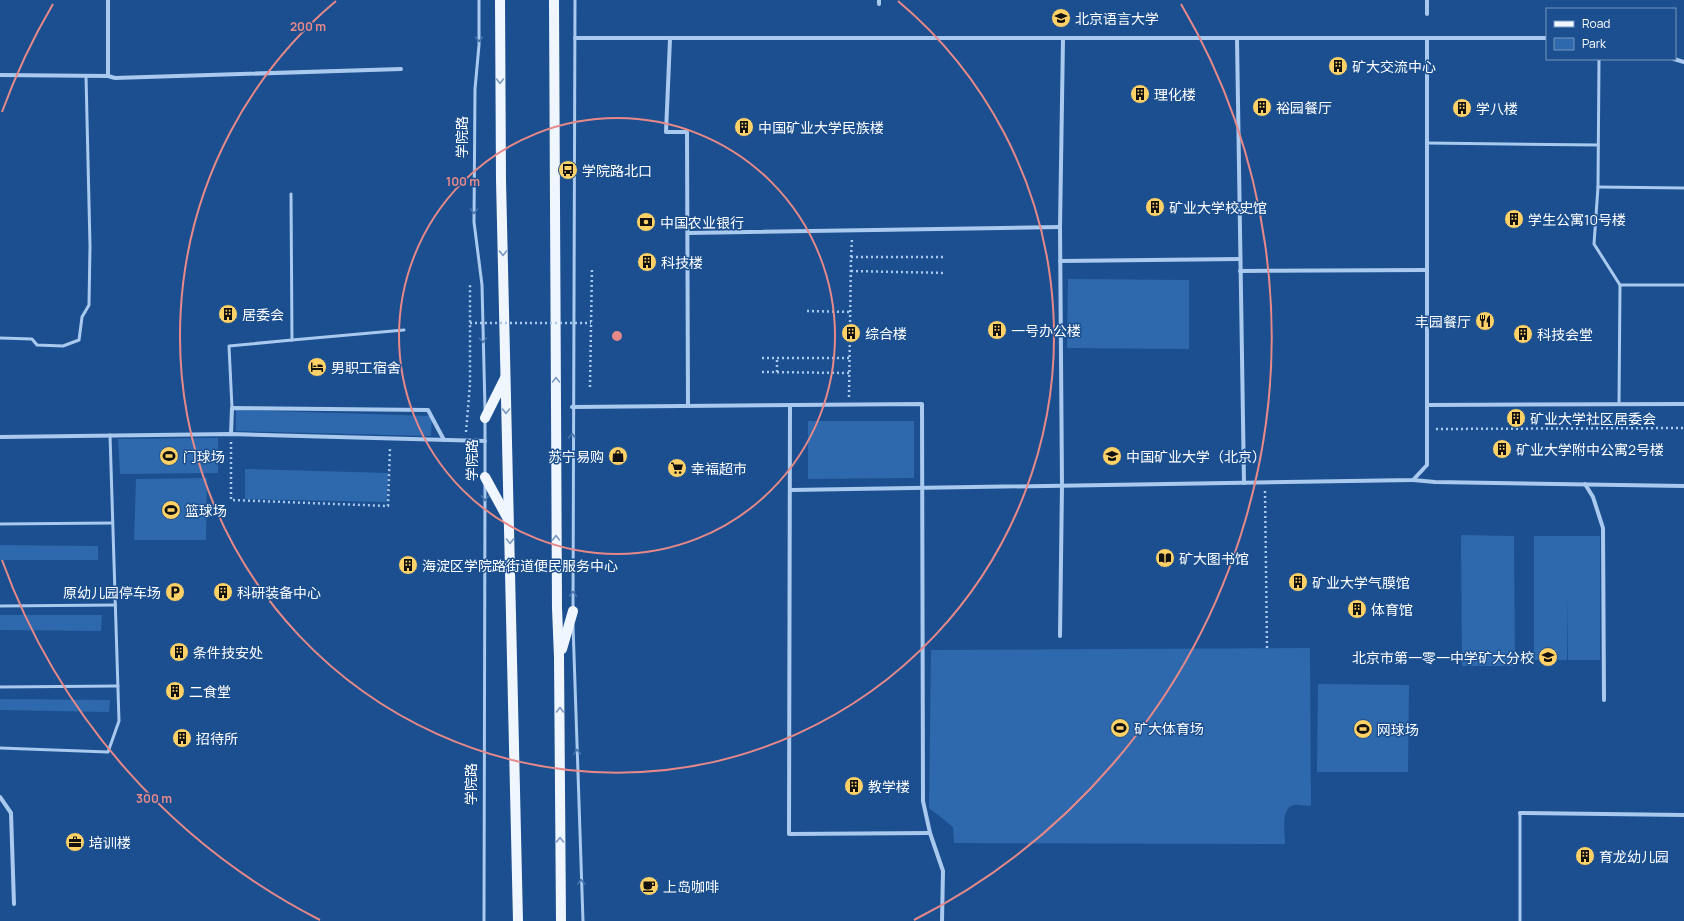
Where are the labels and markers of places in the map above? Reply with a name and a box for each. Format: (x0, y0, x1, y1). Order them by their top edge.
school or university icon: 北京语言大学 (1050, 7, 1072, 29)
place label: 北京语言大学 (1075, 9, 1159, 28)
building icon: 矿大交流中心 (1327, 55, 1349, 77)
place label: 矿大交流中心 (1352, 57, 1436, 76)
building icon: 理化楼 (1129, 83, 1151, 105)
place label: 理化楼 (1154, 85, 1196, 104)
building icon: 裕园餐厅 (1251, 96, 1273, 118)
building icon: 学八楼 (1451, 97, 1473, 119)
place label: 裕园餐厅 (1276, 98, 1332, 117)
place label: 学八楼 (1476, 99, 1518, 118)
building icon: 中国矿业大学民族楼 (733, 116, 755, 138)
place label: 中国矿业大学民族楼 (758, 118, 884, 137)
bus stop icon: 学院路北口 (557, 159, 579, 181)
place label: 学院路北口 (582, 161, 652, 180)
building icon: 矿业大学校史馆 (1144, 196, 1166, 218)
place label: 矿业大学校史馆 (1169, 198, 1267, 217)
building icon: 学生公寓10号楼 (1503, 208, 1525, 230)
place label: 学生公寓10号楼 (1528, 210, 1626, 229)
bank icon: 中国农业银行 (635, 211, 657, 233)
place label: 中国农业银行 (660, 213, 744, 232)
building icon: 科技楼 (636, 251, 658, 273)
place label: 科技楼 (661, 253, 703, 272)
building icon: 居委会 (217, 303, 239, 325)
place label: 居委会 (242, 305, 284, 324)
restaurant icon: 丰园餐厅 (1474, 310, 1496, 332)
place label: 丰园餐厅 (1415, 312, 1471, 331)
building icon: 一号办公楼 (986, 319, 1008, 341)
place label: 一号办公楼 (1011, 321, 1081, 340)
building icon: 综合楼 (840, 322, 862, 344)
building icon: 科技会堂 (1512, 323, 1534, 345)
place label: 综合楼 (865, 324, 907, 343)
place label: 科技会堂 (1537, 325, 1593, 344)
centre of rings (610, 329, 624, 343)
hotel icon: 男职工宿舍 (306, 356, 328, 378)
place label: 男职工宿舍 (331, 358, 401, 377)
building icon: 矿业大学社区居委会 (1505, 407, 1527, 429)
place label: 矿业大学社区居委会 (1530, 409, 1656, 428)
building icon: 矿业大学附中公寓2号楼 (1491, 438, 1513, 460)
place label: 矿业大学附中公寓2号楼 (1516, 440, 1664, 459)
sports icon: 门球场 (158, 445, 180, 467)
shop icon: 苏宁易购 (607, 445, 629, 467)
school or university icon: 中国矿业大学（北京） (1101, 445, 1123, 467)
place label: 门球场 (183, 447, 225, 466)
place label: 苏宁易购 (548, 447, 604, 466)
place label: 中国矿业大学（北京） (1126, 447, 1266, 466)
supermarket icon: 幸福超市 (666, 457, 688, 479)
place label: 幸福超市 (691, 459, 747, 478)
sports icon: 篮球场 (160, 499, 182, 521)
place label: 篮球场 (185, 501, 227, 520)
library icon: 矿大图书馆 (1154, 547, 1176, 569)
place label: 矿大图书馆 (1179, 549, 1249, 568)
building icon: 海淀区学院路街道便民服务中心 (397, 554, 419, 576)
place label: 海淀区学院路街道便民服务中心 (422, 556, 618, 575)
building icon: 矿业大学气膜馆 (1287, 571, 1309, 593)
place label: 矿业大学气膜馆 (1312, 573, 1410, 592)
parking icon: 原幼儿园停车场 (164, 581, 186, 603)
building icon: 科研装备中心 (212, 581, 234, 603)
place label: 原幼儿园停车场 (63, 583, 161, 602)
place label: 科研装备中心 (237, 583, 321, 602)
building icon: 体育馆 (1346, 598, 1368, 620)
place label: 体育馆 (1371, 600, 1413, 619)
building icon: 条件技安处 (168, 641, 190, 663)
place label: 条件技安处 (193, 643, 263, 662)
school or university icon: 北京市第一零一中学矿大分校 (1537, 646, 1559, 668)
place label: 北京市第一零一中学矿大分校 (1352, 648, 1534, 667)
building icon: 二食堂 (164, 680, 186, 702)
place label: 二食堂 (189, 682, 231, 701)
sports icon: 矿大体育场 (1109, 717, 1131, 739)
sports icon: 网球场 (1352, 718, 1374, 740)
place label: 矿大体育场 (1134, 719, 1204, 738)
place label: 网球场 (1377, 720, 1419, 739)
building icon: 招待所 (171, 727, 193, 749)
place label: 招待所 (196, 729, 238, 748)
building icon: 教学楼 (843, 775, 865, 797)
place label: 教学楼 (868, 777, 910, 796)
office icon: 培训楼 (64, 831, 86, 853)
place label: 培训楼 (89, 833, 131, 852)
building icon: 育龙幼儿园 (1574, 845, 1596, 867)
place label: 育龙幼儿园 (1599, 847, 1669, 866)
cafe icon: 上岛咖啡 (638, 875, 660, 897)
place label: 上岛咖啡 (663, 877, 719, 896)

